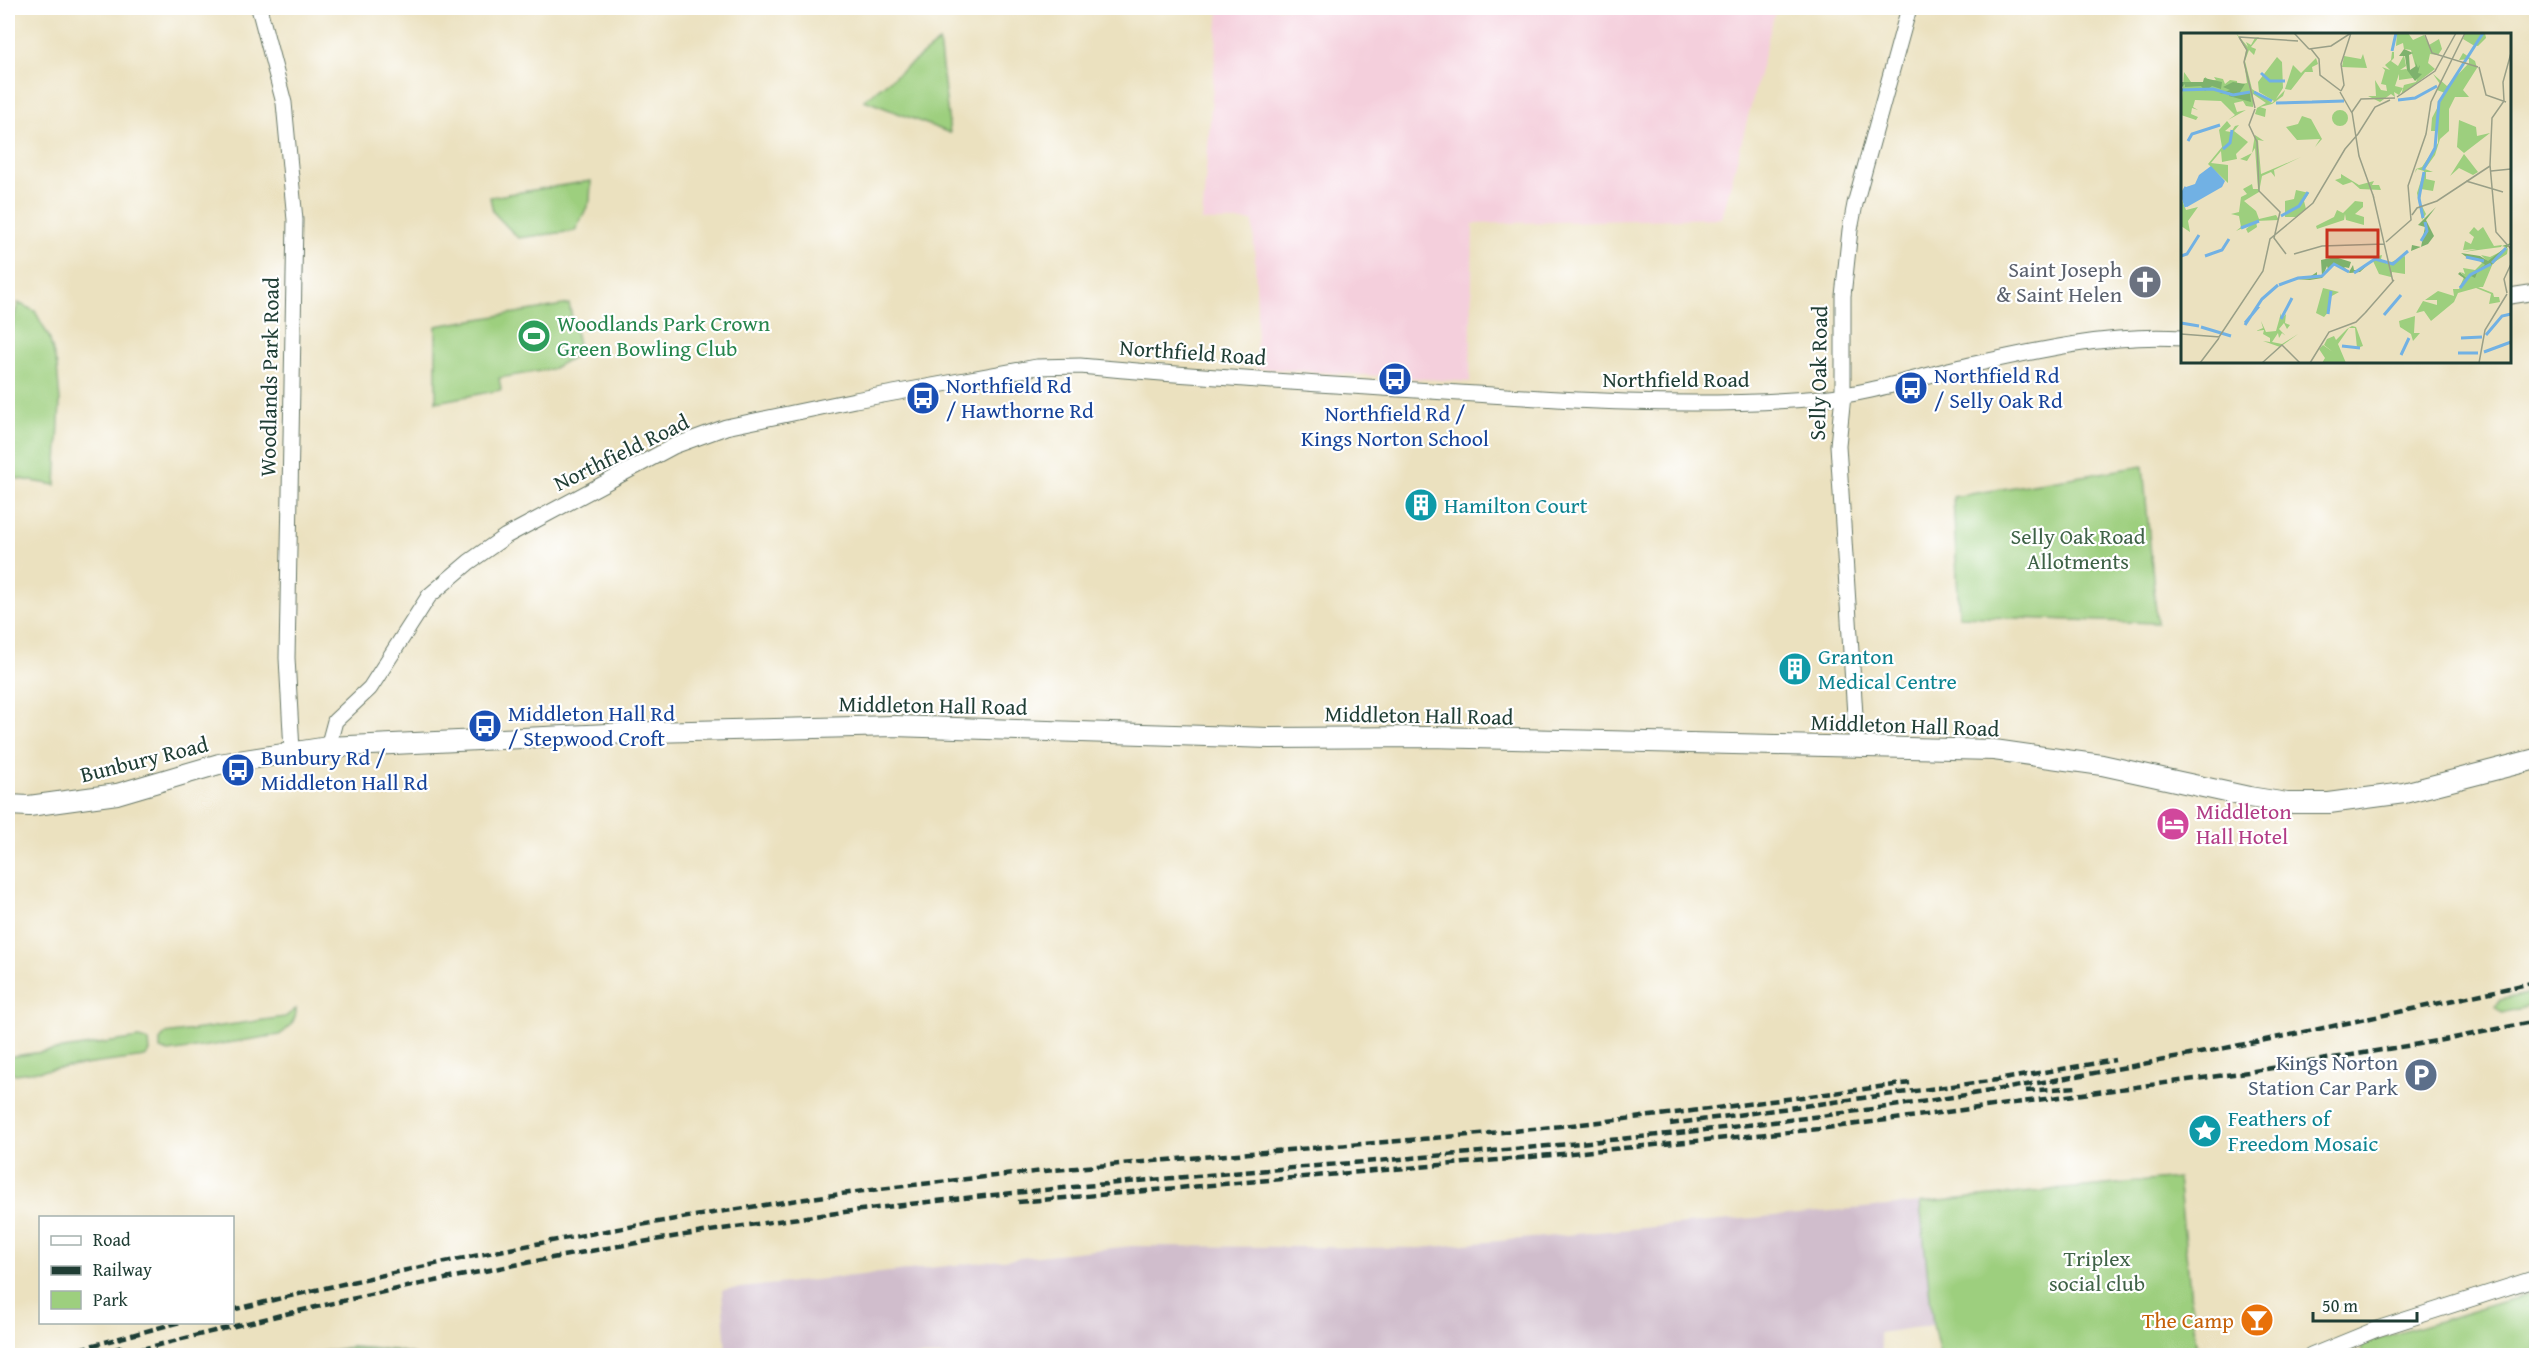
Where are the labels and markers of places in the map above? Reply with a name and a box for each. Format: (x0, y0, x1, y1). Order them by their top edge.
place label: Saint Joseph & Saint Helen (1996, 253, 2123, 310)
church icon: Saint Joseph & Saint Helen (2127, 264, 2163, 300)
place label: Woodlands Park Crown Green Bowling Club (557, 307, 771, 364)
sports icon: Woodlands Park Crown Green Bowling Club (516, 318, 552, 354)
place label: Northfield Rd / Selly Oak Rd (1934, 359, 2063, 416)
bus stop icon: Northfield Rd / Kings Norton School (1377, 361, 1413, 397)
place label: Northfield Rd / Hawthorne Rd (946, 369, 1094, 426)
bus stop icon: Northfield Rd / Selly Oak Rd (1893, 370, 1929, 406)
bus stop icon: Northfield Rd / Hawthorne Rd (905, 380, 941, 416)
place label: Northfield Rd / Kings Norton School (1301, 397, 1489, 454)
building icon: Hamilton Court (1403, 487, 1439, 523)
place label: Hamilton Court (1444, 489, 1588, 521)
place label: Granton Medical Centre (1818, 640, 1957, 697)
building icon: Granton Medical Centre (1777, 651, 1813, 687)
place label: Middleton Hall Rd / Stepwood Croft (508, 697, 675, 754)
bus stop icon: Middleton Hall Rd / Stepwood Croft (467, 708, 503, 744)
place label: Bunbury Rd / Middleton Hall Rd (261, 741, 428, 798)
bus stop icon: Bunbury Rd / Middleton Hall Rd (220, 752, 256, 788)
place label: Middleton Hall Hotel (2196, 795, 2292, 852)
hotel icon: Middleton Hall Hotel (2155, 806, 2191, 842)
place label: Kings Norton Station Car Park (2248, 1046, 2399, 1103)
parking icon: Kings Norton Station Car Park (2403, 1057, 2439, 1093)
place label: Feathers of Freedom Mosaic (2228, 1102, 2378, 1159)
place icon: Feathers of Freedom Mosaic (2187, 1113, 2223, 1149)
bar icon: The Camp (2239, 1302, 2275, 1338)
place label: The Camp (2142, 1304, 2234, 1336)

